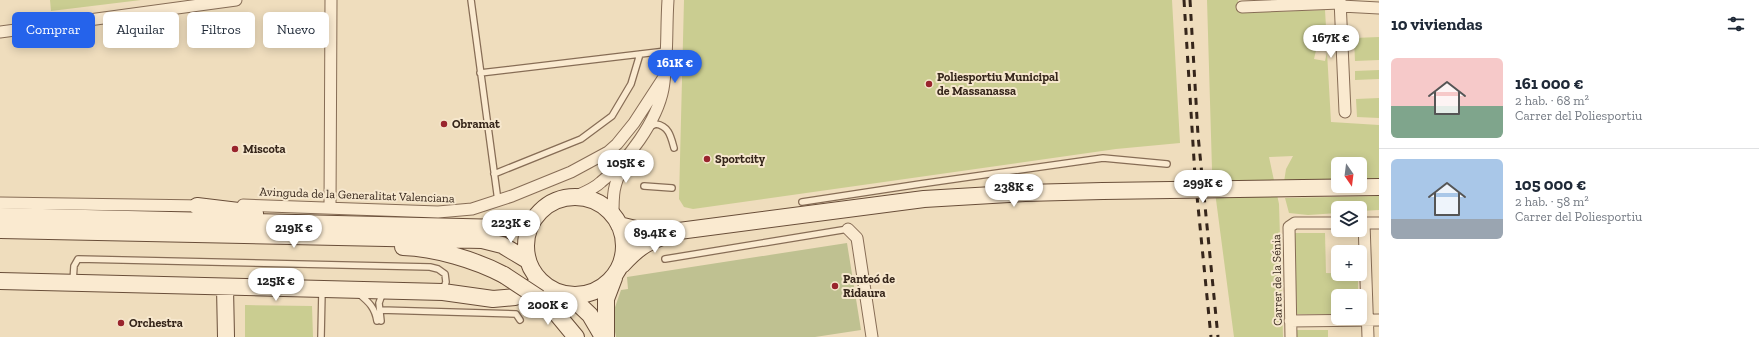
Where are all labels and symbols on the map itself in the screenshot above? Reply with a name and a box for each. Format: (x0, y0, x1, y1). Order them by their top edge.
pin: 167K € (1298, 25, 1364, 59)
pin: 161K € (642, 50, 708, 84)
place label: Poliesportiu Municipal de Massanassa (937, 70, 1059, 98)
marker: Poliesportiu Municipal de Massanassa (924, 79, 934, 89)
place label: Obramat (452, 117, 500, 131)
marker: Obramat (439, 119, 449, 129)
place label: Miscota (243, 142, 286, 156)
marker: Miscota (230, 144, 240, 154)
pin: 105K € (593, 150, 659, 184)
place label: Sportcity (715, 152, 766, 166)
marker: Sportcity (702, 154, 712, 164)
north arrow (1331, 157, 1367, 193)
pin: 299K € (1170, 170, 1236, 204)
pin: 238K € (981, 174, 1047, 208)
street label: Avinguda de la Generalitat Valenciana (259, 185, 455, 205)
pin: 223K € (478, 210, 544, 244)
pin: 219K € (261, 215, 327, 249)
pin: 89.4K € (618, 220, 692, 254)
street label: Carrer de la Sénia (1269, 234, 1285, 326)
pin: 125K € (243, 268, 309, 302)
place label: Panteó de Ridaura (843, 272, 895, 300)
marker: Panteó de Ridaura (830, 281, 840, 291)
pin: 200K € (515, 292, 581, 326)
place label: Orchestra (129, 316, 183, 330)
marker: Orchestra (116, 318, 126, 328)

